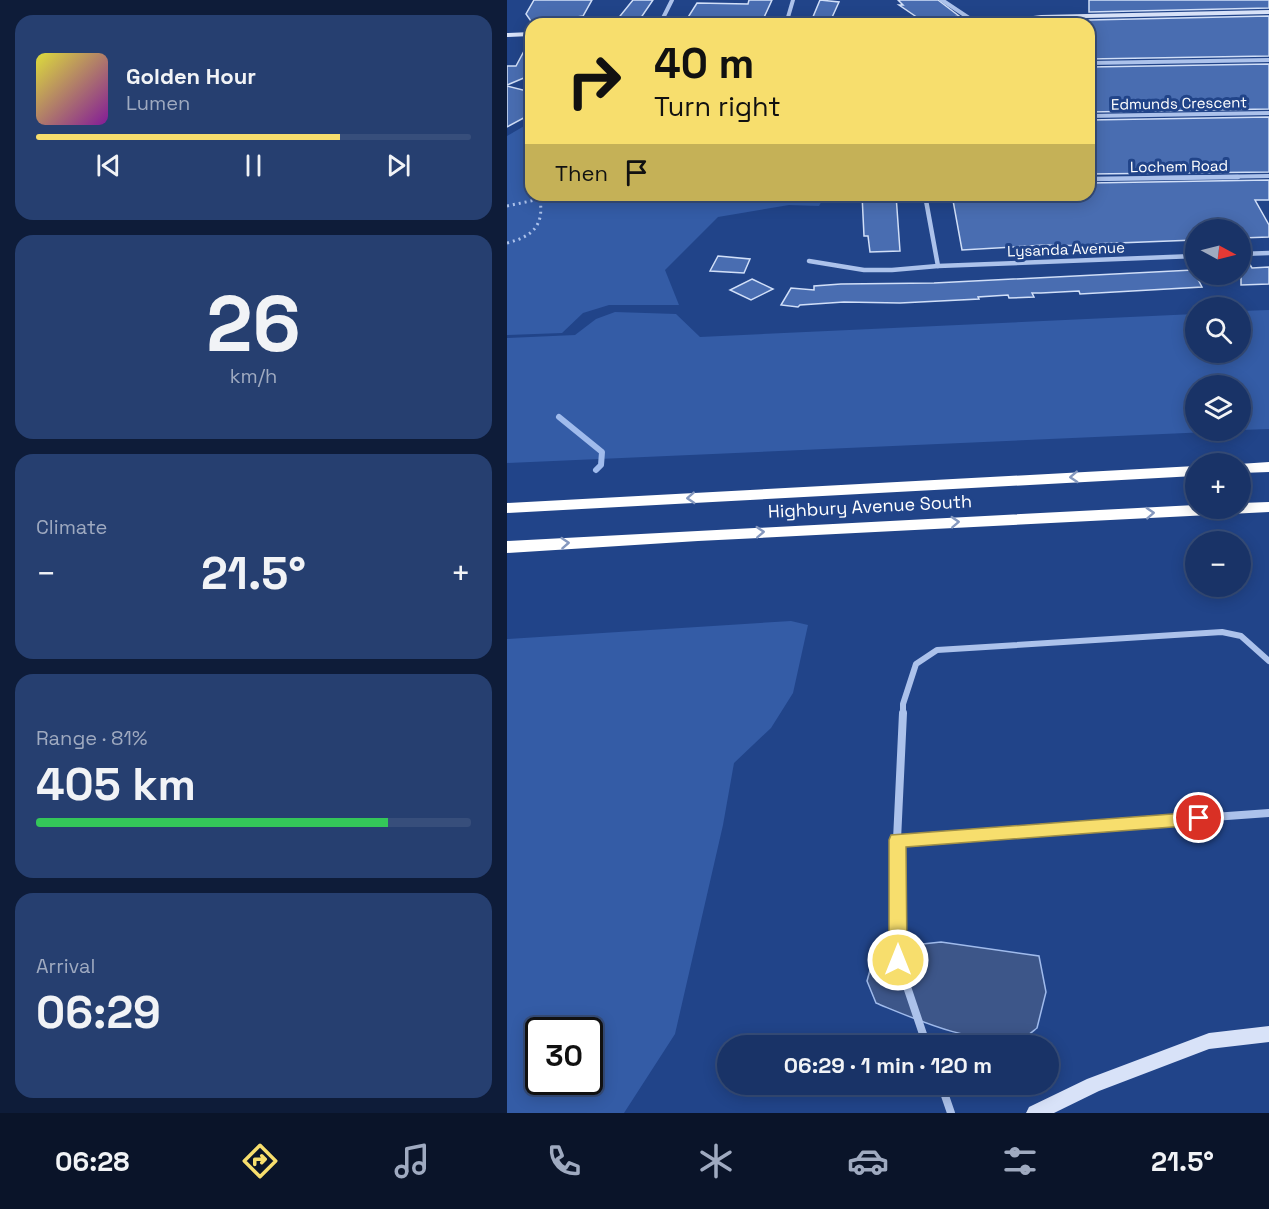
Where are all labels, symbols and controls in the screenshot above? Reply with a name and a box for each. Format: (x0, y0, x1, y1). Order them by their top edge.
text: 40 m (654, 37, 754, 90)
icon: right (555, 42, 633, 120)
text: Golden Hour (126, 62, 256, 90)
text: Turn right (654, 89, 781, 124)
text: Lumen (126, 90, 190, 116)
street label: Edmunds Crescent (1111, 92, 1247, 114)
icon: previous (92, 149, 125, 182)
icon: pause (237, 149, 270, 182)
icon: next (382, 149, 415, 182)
icon: arrive (620, 156, 653, 189)
street label: Lochem Road (1130, 156, 1228, 176)
text: Then (555, 159, 608, 187)
north arrow (1185, 219, 1251, 285)
map controls (1185, 219, 1251, 597)
street label: Lysanda Avenue (1007, 237, 1125, 261)
text: 26 (206, 274, 301, 374)
button: search (1185, 297, 1251, 363)
text: km/h (230, 363, 277, 389)
button: layers (1185, 375, 1251, 441)
button: + (1185, 453, 1251, 519)
one-way arrow (1070, 471, 1079, 484)
street label: Highbury Avenue South (767, 489, 973, 523)
one-way arrow (686, 492, 695, 505)
one-way arrow (1145, 506, 1154, 519)
text: Climate (36, 514, 107, 540)
one-way arrow (950, 516, 959, 529)
one-way arrow (756, 526, 765, 539)
button: − (1185, 531, 1251, 597)
one-way arrow (561, 537, 570, 550)
text: 21.5° (201, 545, 306, 602)
text: − (36, 553, 56, 595)
text: + (451, 553, 471, 595)
text: Range · 81% (36, 725, 147, 751)
text: 405 km (36, 756, 196, 813)
pin (1173, 792, 1224, 843)
icon: arrive (1182, 801, 1215, 834)
position arrow (866, 928, 930, 992)
text: Arrival (36, 953, 95, 979)
text: 06:29 (36, 984, 161, 1041)
speed limit sign: 30 (525, 1017, 603, 1095)
text: 06:29 · 1 min · 120 m (784, 1051, 992, 1079)
icon: directions (239, 1140, 281, 1182)
icon: music (391, 1140, 433, 1182)
icon: phone (543, 1140, 585, 1182)
icon: climate (695, 1140, 737, 1182)
icon: car (847, 1140, 889, 1182)
icon: filters (999, 1140, 1041, 1182)
text: 06:28 (55, 1144, 129, 1179)
text: 21.5° (1151, 1144, 1214, 1179)

